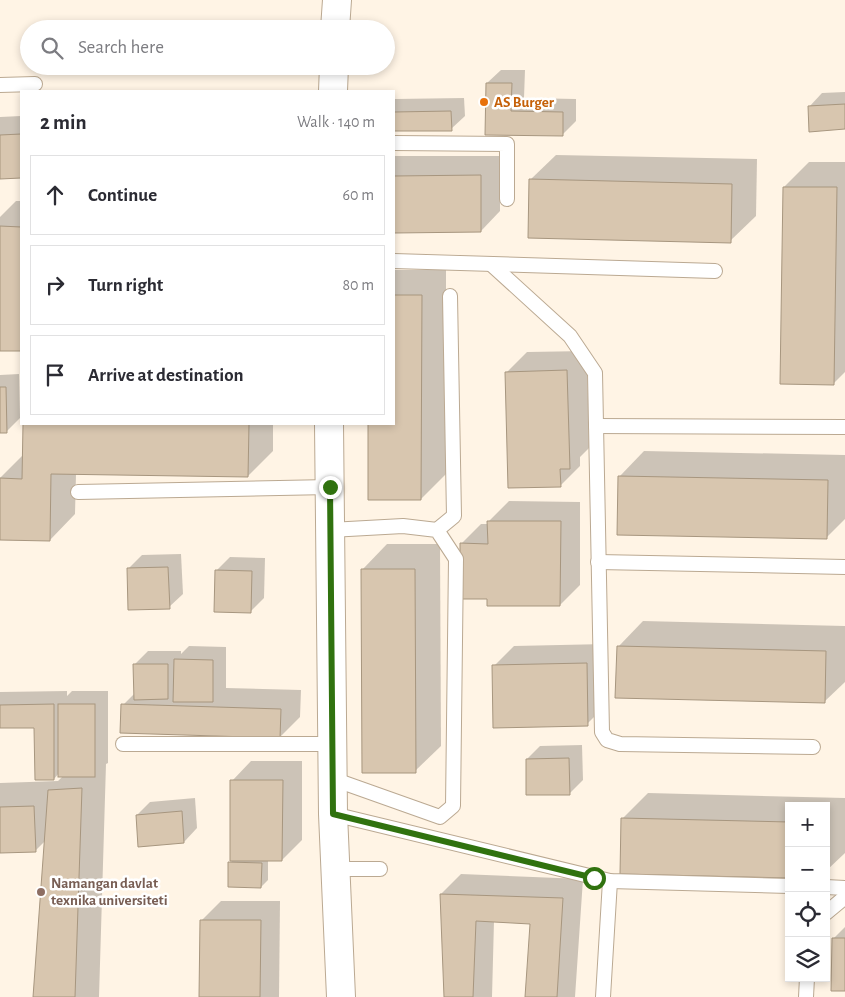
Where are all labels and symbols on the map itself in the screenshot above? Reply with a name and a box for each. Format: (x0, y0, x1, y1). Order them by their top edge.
place label: AS Burger (494, 95, 555, 110)
marker: AS Burger (478, 96, 490, 108)
route end (319, 476, 342, 499)
route start (583, 867, 606, 890)
place label: Namangan davlat texnika universiteti (51, 876, 168, 908)
marker: Namangan davlat texnika universiteti (35, 886, 47, 898)

